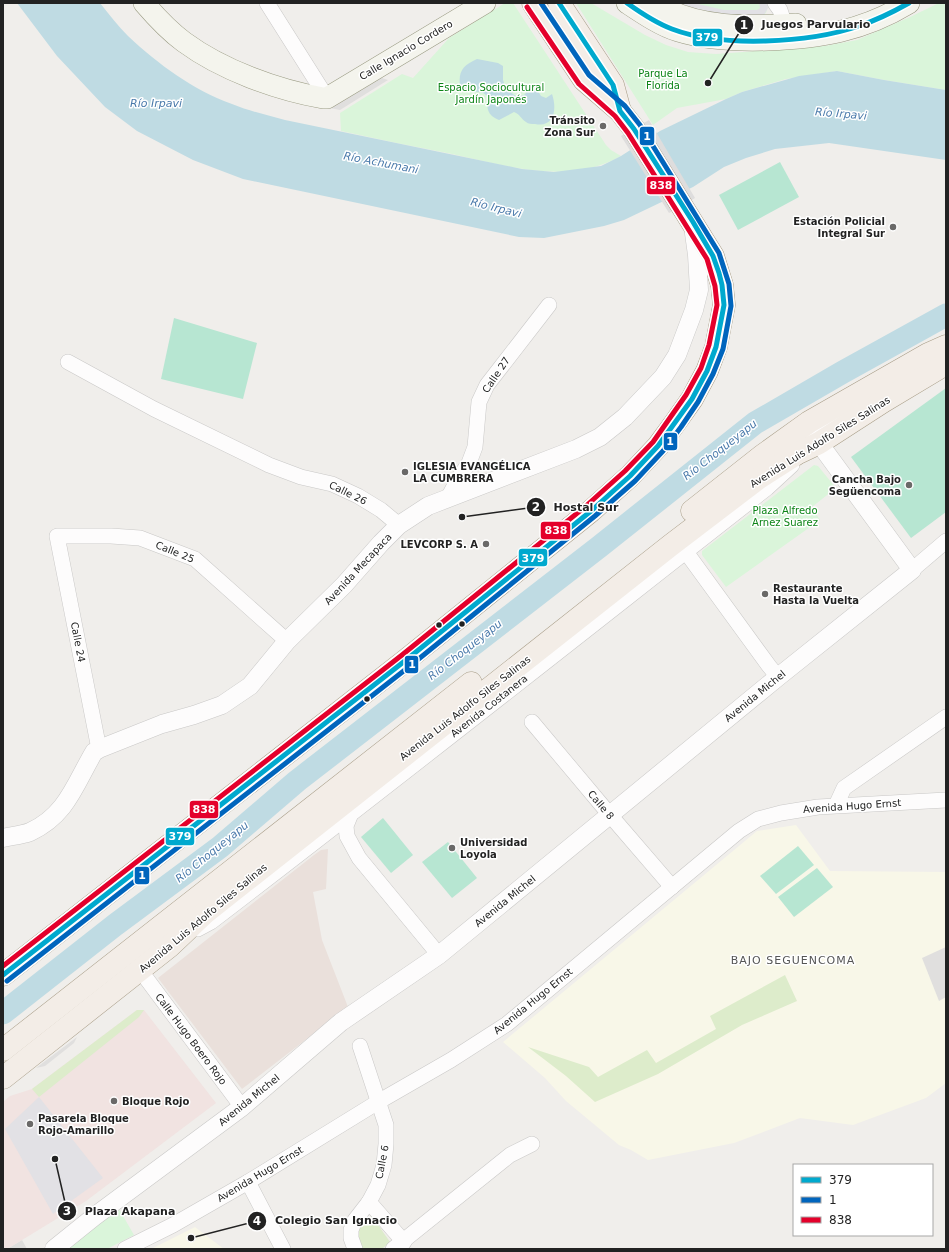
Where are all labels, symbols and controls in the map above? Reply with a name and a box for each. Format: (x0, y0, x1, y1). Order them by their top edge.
callout: Juegos Parvulario (734, 13, 878, 36)
street label: Calle Ignacio Cordero (357, 18, 455, 82)
text: 1 (740, 18, 748, 32)
text: Juegos Parvulario (761, 18, 871, 31)
line badge: 379 (692, 28, 723, 47)
text: 379 (696, 31, 718, 44)
park label: Parque La Florida (638, 68, 688, 91)
park label: Espacio Sociocultural Jardín Japonés (438, 82, 544, 105)
water label: Río Irpavi (130, 97, 182, 110)
water label: Río Irpavi (815, 105, 867, 123)
place label: Tránsito Zona Sur (544, 115, 595, 138)
marker: Tránsito Zona Sur (598, 121, 608, 131)
line badge: 1 (639, 126, 655, 146)
text: 1 (643, 130, 651, 143)
water label: Río Achumani (342, 149, 420, 177)
line badge: 838 (646, 176, 676, 195)
text: 838 (650, 179, 672, 192)
water label: Río Irpavi (469, 195, 523, 221)
place label: Estación Policial Integral Sur (793, 216, 885, 239)
marker: Estación Policial Integral Sur (888, 222, 898, 232)
street label: Calle 27 (480, 355, 512, 395)
street label: Avenida Luis Adolfo Siles Salinas (748, 394, 892, 490)
water label: Río Choqueyapu (680, 417, 760, 483)
line badge: 1 (663, 432, 678, 451)
text: 1 (666, 435, 674, 448)
place label: IGLESIA EVANGÉLICA LA CUMBRERA (413, 460, 531, 484)
marker: IGLESIA EVANGÉLICA LA CUMBRERA (400, 467, 410, 477)
place label: Cancha Bajo Següencoma (829, 474, 901, 497)
street label: Calle 26 (327, 479, 369, 507)
marker: Cancha Bajo Següencoma (904, 480, 914, 490)
callout: Hostal Sur (526, 495, 627, 518)
text: 2 (532, 500, 540, 514)
text: Hostal Sur (554, 501, 619, 514)
park label: Plaza Alfredo Arnez Suarez (752, 505, 818, 528)
line badge: 838 (540, 521, 571, 540)
text: 838 (545, 524, 567, 537)
street label: Avenida Mecapaca (322, 531, 394, 607)
street label: Calle 25 (154, 539, 196, 565)
place label: LEVCORP S. A (400, 539, 478, 550)
marker: LEVCORP S. A (481, 539, 491, 549)
line badge: 379 (518, 548, 548, 567)
text: 379 (522, 552, 544, 565)
place label: Restaurante Hasta la Vuelta (773, 583, 859, 606)
marker: Restaurante Hasta la Vuelta (760, 589, 770, 599)
water label: Río Choqueyapu (425, 617, 505, 683)
unlabelled marker (457, 619, 467, 629)
unlabelled marker (434, 620, 444, 630)
street label: Calle 24 (69, 621, 87, 663)
street label: Avenida Luis Adolfo Siles Salinas (397, 654, 533, 762)
line badge: 1 (404, 655, 419, 674)
text: 1 (408, 658, 416, 671)
street label: Avenida Michel (722, 668, 788, 724)
street label: Avenida Costanera (449, 673, 529, 739)
unlabelled marker (362, 694, 372, 704)
street label: Calle 8 (586, 788, 616, 822)
street label: Avenida Hugo Ernst (803, 797, 901, 815)
line badge: 838 (189, 800, 219, 819)
text: 838 (193, 803, 215, 816)
water label: Río Choqueyapu (173, 819, 251, 885)
line badge: 379 (165, 827, 195, 846)
text: 379 (169, 830, 191, 843)
place label: Universidad Loyola (460, 837, 527, 860)
marker: Universidad Loyola (447, 843, 457, 853)
street label: Avenida Luis Adolfo Siles Salinas (137, 861, 269, 975)
line badge: 1 (134, 866, 150, 885)
text: 1 (138, 869, 146, 882)
street label: Avenida Michel (472, 873, 538, 929)
district label: BAJO SEGUENCOMA (731, 954, 855, 967)
street label: Avenida Hugo Ernst (491, 966, 575, 1036)
street label: Calle Hugo Boero Rojo (153, 991, 229, 1087)
street label: Avenida Michel (216, 1072, 282, 1128)
marker: Bloque Rojo (109, 1096, 119, 1106)
place label: Bloque Rojo (122, 1096, 189, 1107)
place label: Pasarela Bloque Rojo-Amarillo (38, 1113, 129, 1136)
marker: Pasarela Bloque Rojo-Amarillo (25, 1119, 35, 1129)
street label: Avenida Hugo Ernst (215, 1144, 305, 1204)
street label: Calle 6 (373, 1144, 391, 1180)
legend (793, 1164, 933, 1236)
text: 379 (829, 1173, 852, 1187)
text: 1 (829, 1193, 837, 1207)
callout: Plaza Akapana (57, 1199, 184, 1222)
text: 3 (63, 1204, 71, 1218)
text: Plaza Akapana (85, 1205, 175, 1218)
callout: Colegio San Ignacio (247, 1209, 405, 1232)
text: 838 (829, 1213, 852, 1227)
text: 4 (253, 1214, 261, 1228)
text: Colegio San Ignacio (275, 1214, 397, 1227)

